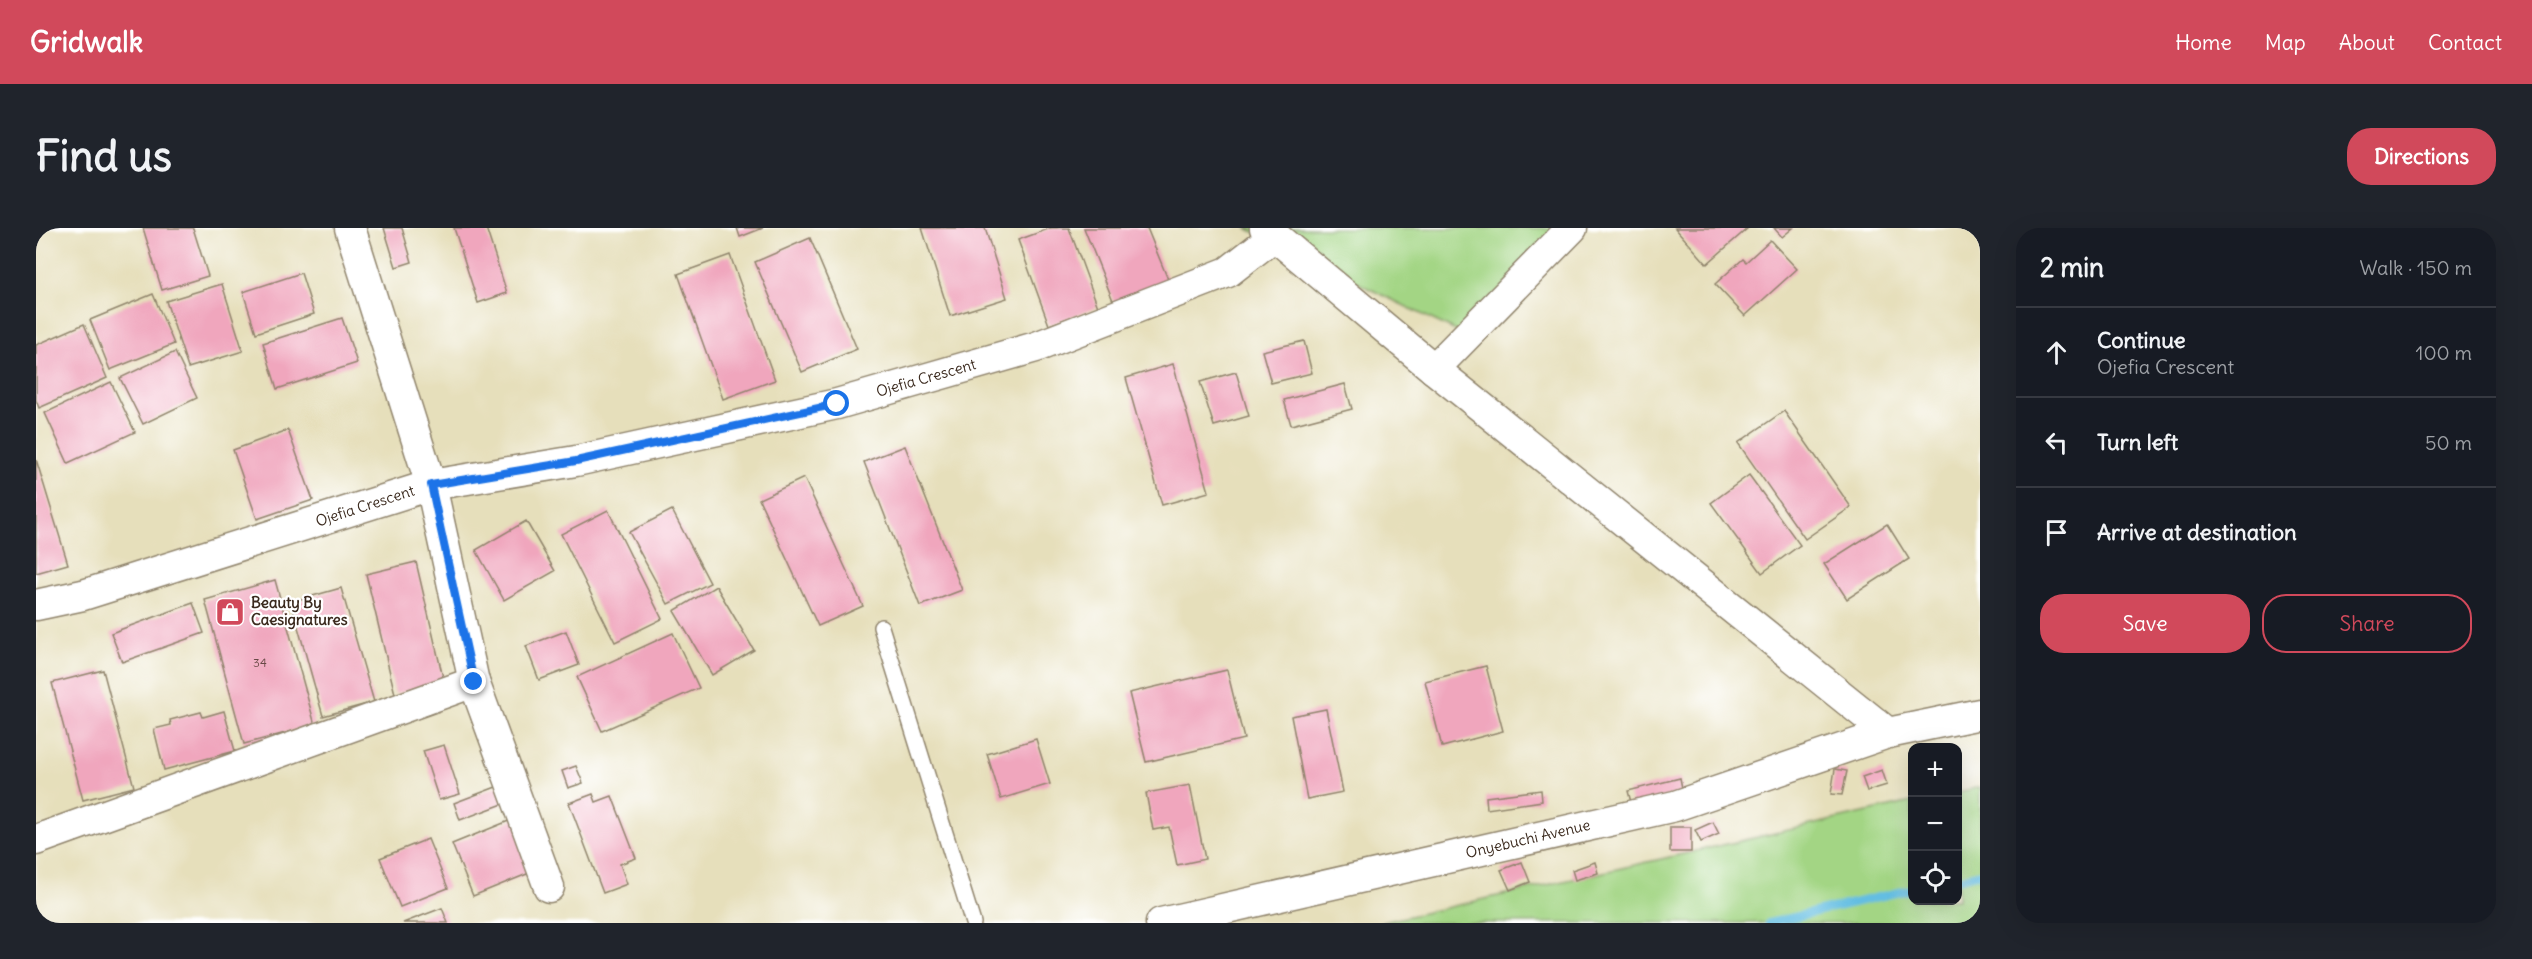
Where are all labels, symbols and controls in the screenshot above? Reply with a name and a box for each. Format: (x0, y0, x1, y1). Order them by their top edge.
text: Gridwalk (30, 24, 143, 60)
text: Home (2175, 29, 2232, 56)
text: Map (2265, 29, 2306, 56)
text: About (2339, 29, 2395, 56)
text: Contact (2428, 29, 2502, 56)
button: Directions (2347, 128, 2496, 185)
text: Find us (36, 130, 172, 182)
text: 2 min (2040, 251, 2104, 284)
text: Walk · 150 m (2360, 255, 2472, 280)
text: Continue (2097, 326, 2186, 354)
icon: ahead (2040, 336, 2073, 369)
text: 100 m (2415, 340, 2472, 365)
street label: Ojefia Crescent (874, 354, 978, 401)
text: Ojefia Crescent (2097, 354, 2234, 379)
route start (823, 390, 849, 416)
icon: left (2040, 426, 2073, 459)
text: Turn left (2097, 428, 2178, 456)
text: 50 m (2425, 430, 2472, 455)
street label: Ojefia Crescent (313, 481, 417, 530)
icon: arrive (2040, 516, 2073, 549)
text: Arrive at destination (2097, 518, 2297, 546)
place label: Beauty By Caesignatures (251, 593, 348, 630)
button: Save (2040, 594, 2250, 653)
button: Share (2262, 594, 2472, 653)
shop icon: Beauty By Caesignatures (214, 596, 246, 628)
house number: 34 (253, 655, 267, 670)
route end (460, 668, 486, 694)
map controls (1908, 743, 1962, 905)
button: + (1908, 743, 1962, 797)
button: − (1908, 797, 1962, 851)
street label: Onyebuchi Avenue (1464, 815, 1592, 862)
button: locate (1908, 851, 1962, 905)

